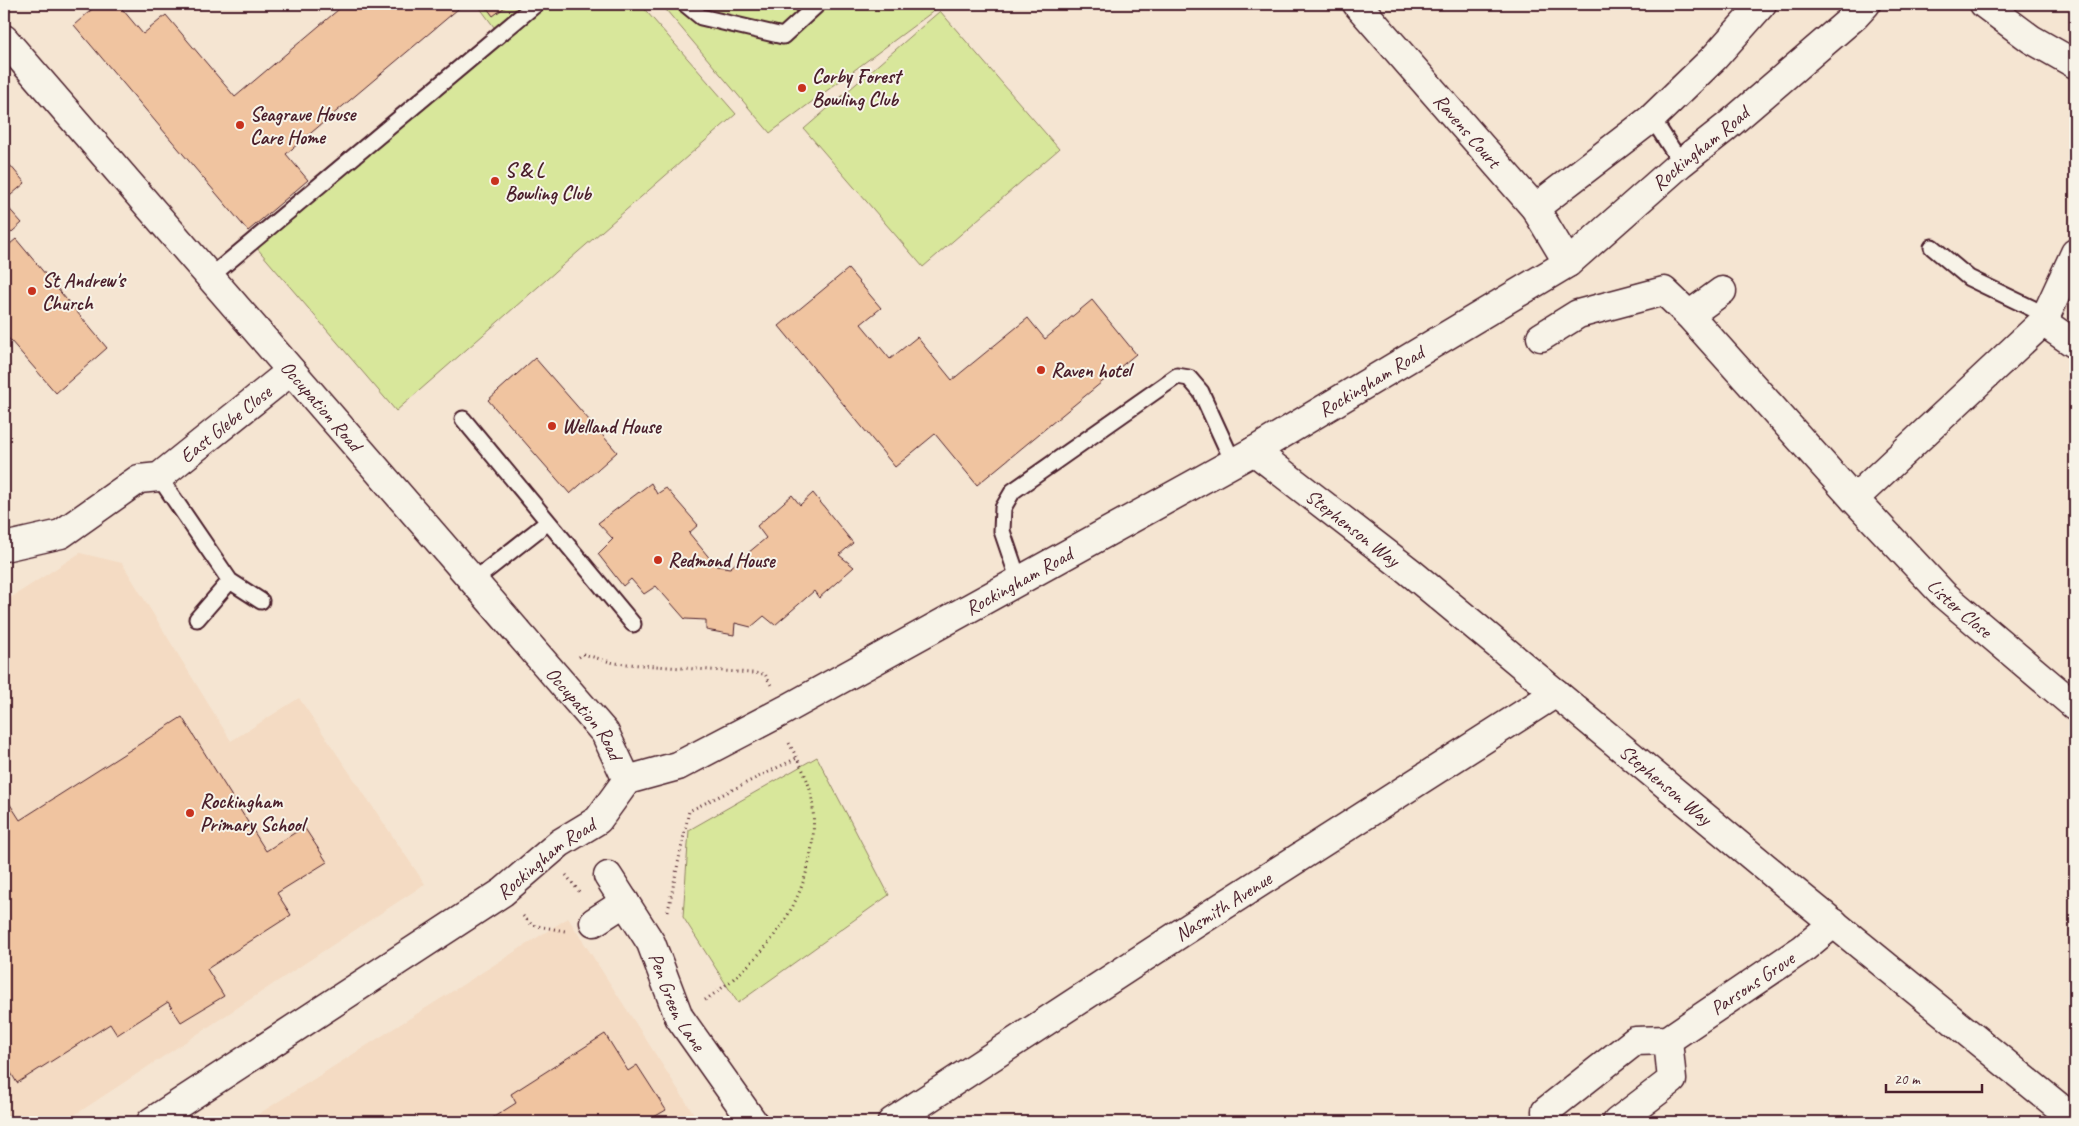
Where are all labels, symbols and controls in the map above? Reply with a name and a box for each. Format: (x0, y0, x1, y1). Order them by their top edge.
place label: Corby Forest Bowling Club (812, 64, 904, 112)
marker: Corby Forest Bowling Club (796, 82, 808, 94)
street label: Ravens Court (1428, 89, 1508, 175)
street label: Rockingham Road (1647, 99, 1757, 196)
place label: Seagrave House Care Home (250, 102, 357, 150)
marker: Seagrave House Care Home (234, 119, 246, 131)
place label: S & L Bowling Club (505, 158, 593, 206)
marker: S & L Bowling Club (489, 175, 501, 187)
place label: St Andrew's Church (42, 268, 127, 316)
marker: St Andrew's Church (26, 285, 38, 297)
street label: Rockingham Road (1314, 339, 1431, 423)
street label: Occupation Road (275, 355, 369, 459)
place label: Raven hotel (1051, 358, 1134, 383)
marker: Raven hotel (1035, 364, 1047, 376)
street label: East Glebe Close (175, 379, 278, 469)
place label: Welland House (562, 414, 662, 439)
marker: Welland House (546, 420, 558, 432)
street label: Stephenson Way (1300, 484, 1406, 574)
street label: Rockingham Road (961, 540, 1080, 621)
place label: Redmond House (668, 548, 776, 573)
marker: Redmond House (652, 554, 664, 566)
street label: Lister Close (1922, 573, 1998, 644)
street label: Occupation Road (540, 662, 629, 767)
street label: Stephenson Way (1614, 739, 1719, 832)
place label: Rockingham Primary School (200, 789, 309, 837)
marker: Rockingham Primary School (184, 807, 196, 819)
street label: Rockingham Road (491, 811, 603, 905)
street label: Nasmith Avenue (1170, 866, 1278, 947)
street label: Parsons Grove (1706, 945, 1801, 1021)
street label: Pen Green Lane (643, 949, 712, 1057)
scale bar (1886, 1061, 1983, 1093)
text: 20 m (1894, 1070, 1921, 1089)

